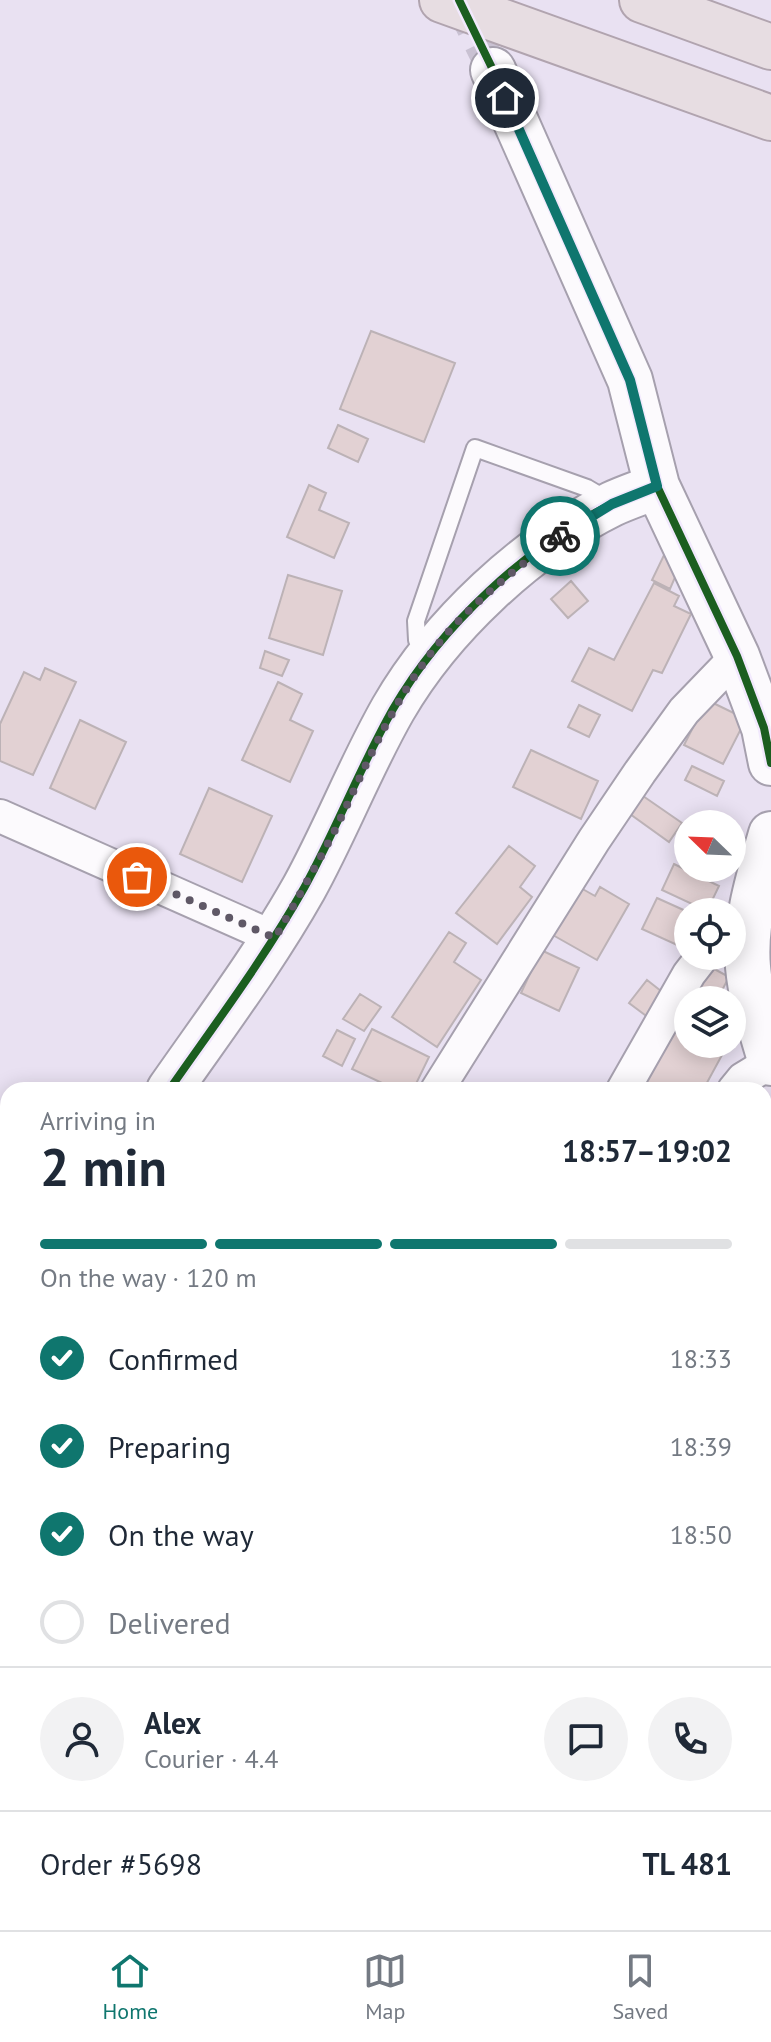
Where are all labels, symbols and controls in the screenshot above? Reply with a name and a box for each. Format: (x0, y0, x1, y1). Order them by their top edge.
pin (471, 64, 539, 132)
icon: home (483, 76, 527, 120)
courier (520, 496, 600, 576)
icon: bike (538, 514, 582, 558)
north arrow (674, 810, 746, 882)
map controls (674, 810, 746, 1058)
pin (103, 843, 171, 911)
icon: bag (115, 855, 159, 899)
button: locate (674, 898, 746, 970)
button: layers (674, 986, 746, 1058)
text: Arriving in (40, 1104, 156, 1137)
text: 18:57–19:02 (562, 1131, 732, 1170)
text: 2 min (40, 1133, 167, 1200)
text: On the way · 120 m (40, 1261, 257, 1294)
icon: check (40, 1336, 84, 1380)
text: Confirmed (108, 1339, 239, 1378)
text: 18:33 (670, 1342, 732, 1375)
icon: check (40, 1424, 84, 1468)
text: Preparing (108, 1427, 231, 1466)
text: 18:39 (670, 1430, 732, 1463)
icon: check (40, 1512, 84, 1556)
text: On the way (108, 1515, 254, 1554)
text: 18:50 (670, 1518, 732, 1551)
text: Delivered (108, 1603, 231, 1642)
button: person (40, 1697, 124, 1781)
button: chat (544, 1697, 628, 1781)
button: phone (648, 1697, 732, 1781)
text: Alex (144, 1703, 201, 1742)
text: Courier · 4.4 (144, 1742, 278, 1775)
text: Order #5698 (40, 1844, 202, 1883)
text: TL 481 (642, 1844, 732, 1883)
tab: Home (103, 1949, 158, 2025)
tab: Map (363, 1949, 407, 2025)
tab: Saved (612, 1949, 668, 2025)

